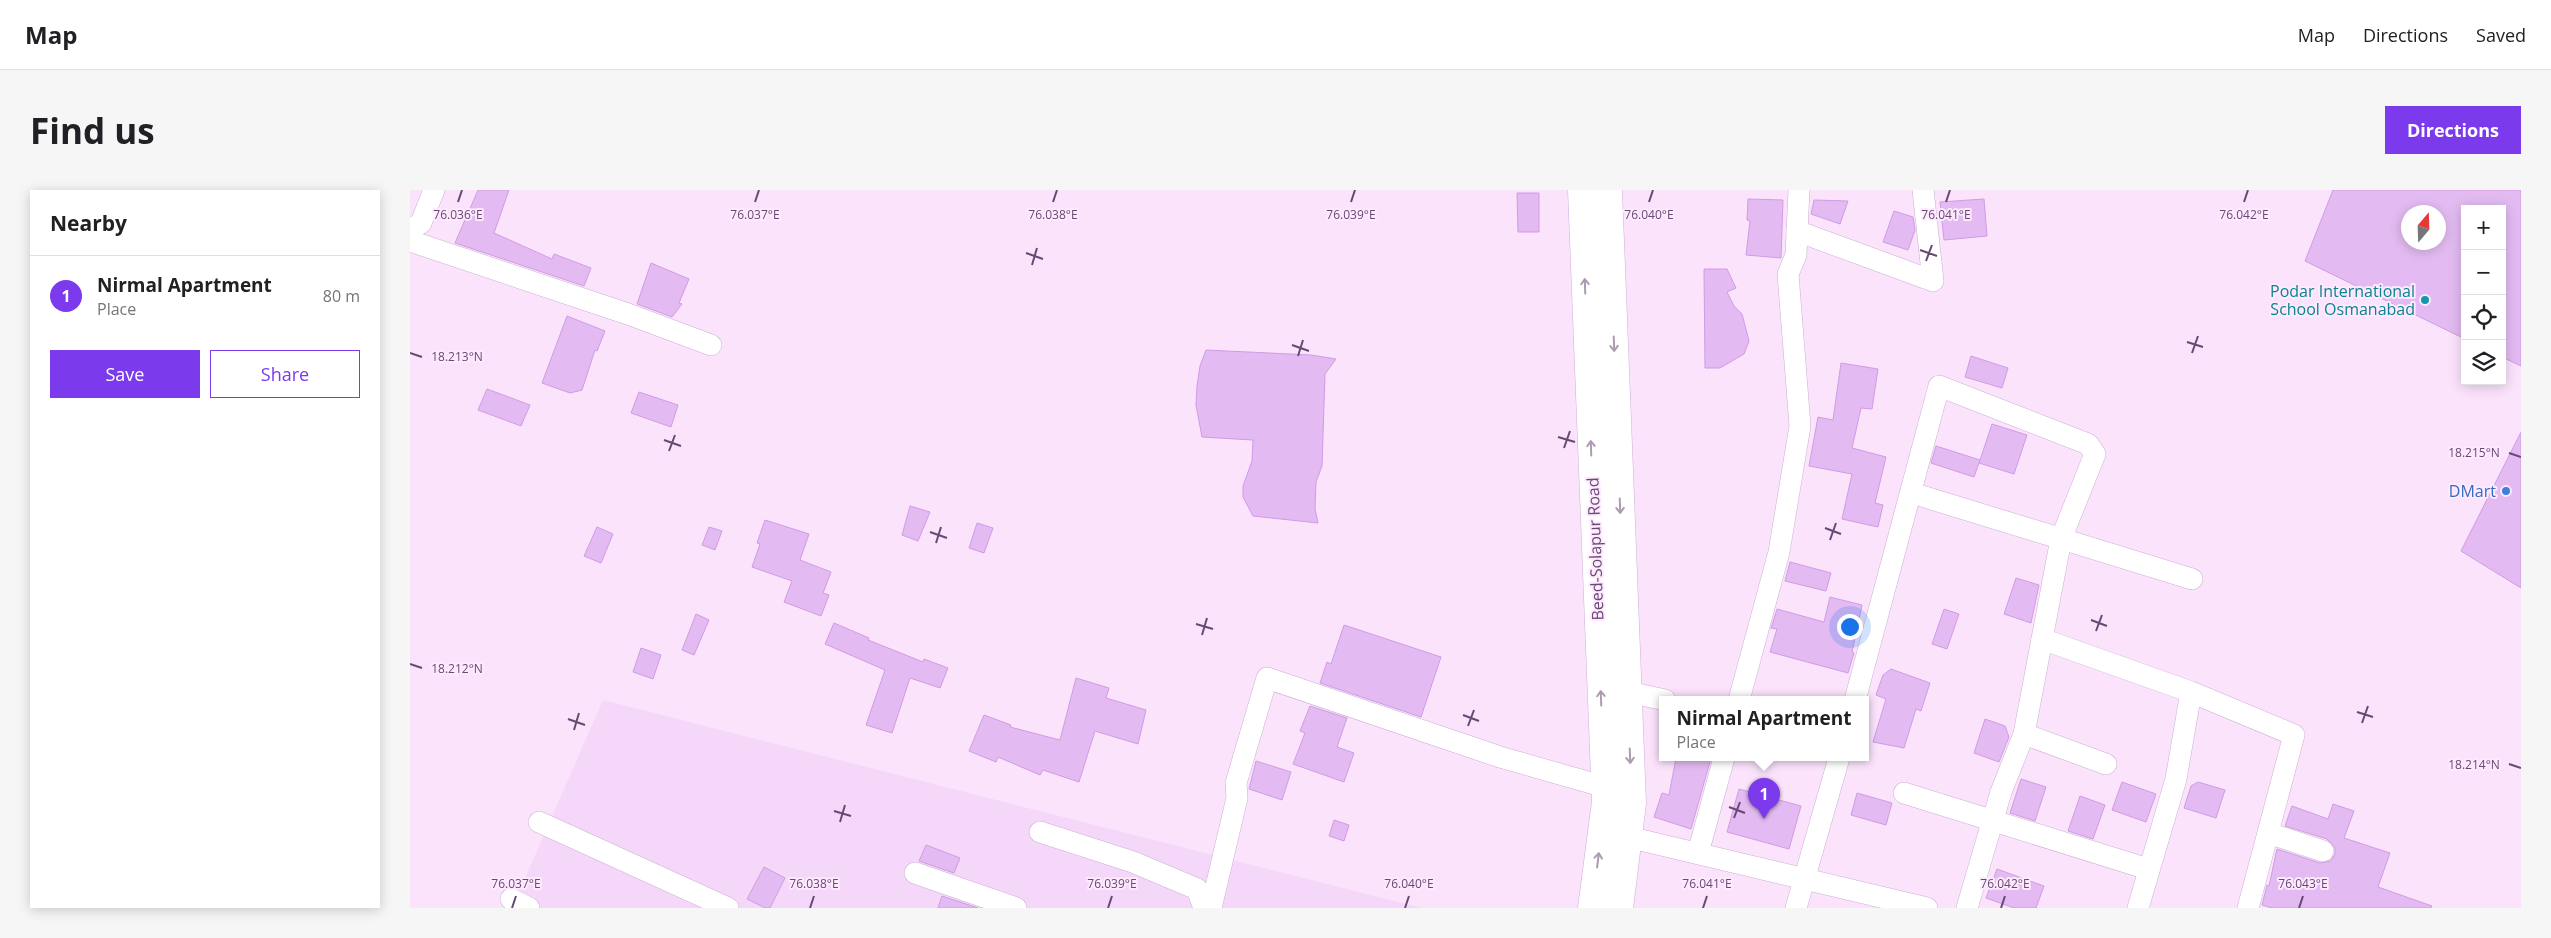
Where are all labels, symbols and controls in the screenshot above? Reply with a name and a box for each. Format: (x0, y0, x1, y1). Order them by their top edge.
text: Map (25, 18, 77, 51)
text: Map (2298, 23, 2335, 47)
text: Directions (2363, 23, 2448, 47)
text: Saved (2476, 23, 2526, 47)
button: Directions (2385, 106, 2521, 154)
text: Find us (30, 107, 155, 154)
north arrow (2401, 205, 2446, 250)
map controls (2461, 205, 2506, 385)
button: + (2461, 205, 2506, 250)
text: 76.036°E (433, 206, 483, 223)
text: 76.037°E (730, 206, 780, 223)
text: 76.038°E (1028, 206, 1078, 223)
text: 76.039°E (1326, 206, 1376, 223)
text: 76.040°E (1624, 206, 1674, 223)
text: 76.041°E (1921, 206, 1971, 223)
text: 76.042°E (2219, 206, 2269, 223)
text: Nearby (50, 209, 127, 237)
button: − (2461, 250, 2506, 295)
text: Nirmal Apartment (97, 272, 272, 298)
one-way arrow (1580, 278, 1589, 294)
place label: Podar International School Osmanabad (2270, 280, 2415, 320)
text: 1 (61, 285, 71, 307)
text: 80 m (323, 285, 360, 307)
marker: Podar International School Osmanabad (2419, 294, 2431, 306)
button: locate (2461, 295, 2506, 340)
text: Place (97, 298, 136, 320)
one-way arrow (1609, 335, 1618, 351)
button: layers (2461, 340, 2506, 385)
text: 18.213°N (431, 348, 483, 365)
button: Save (50, 350, 200, 398)
button: Share (210, 350, 360, 398)
one-way arrow (1586, 440, 1596, 456)
text: 18.215°N (2448, 444, 2500, 461)
street label: Beed-Solapur Road (1582, 477, 1608, 621)
place label: DMart (2449, 480, 2496, 502)
marker: DMart (2500, 485, 2512, 497)
one-way arrow (1615, 498, 1625, 514)
your location (1837, 614, 1863, 640)
text: 18.212°N (431, 660, 483, 677)
one-way arrow (1597, 690, 1606, 706)
popup (1659, 696, 1869, 761)
text: Nirmal Apartment (1677, 705, 1851, 731)
text: Place (1677, 731, 1716, 753)
one-way arrow (1626, 748, 1635, 764)
text: 18.214°N (2448, 756, 2500, 773)
pin: 1 (1748, 778, 1780, 819)
one-way arrow (1593, 852, 1603, 868)
text: 76.037°E (491, 875, 541, 892)
text: 76.038°E (789, 875, 839, 892)
text: 76.039°E (1087, 875, 1137, 892)
text: 76.040°E (1384, 875, 1434, 892)
text: 76.041°E (1682, 875, 1732, 892)
text: 76.042°E (1980, 875, 2030, 892)
text: 76.043°E (2278, 875, 2328, 892)

